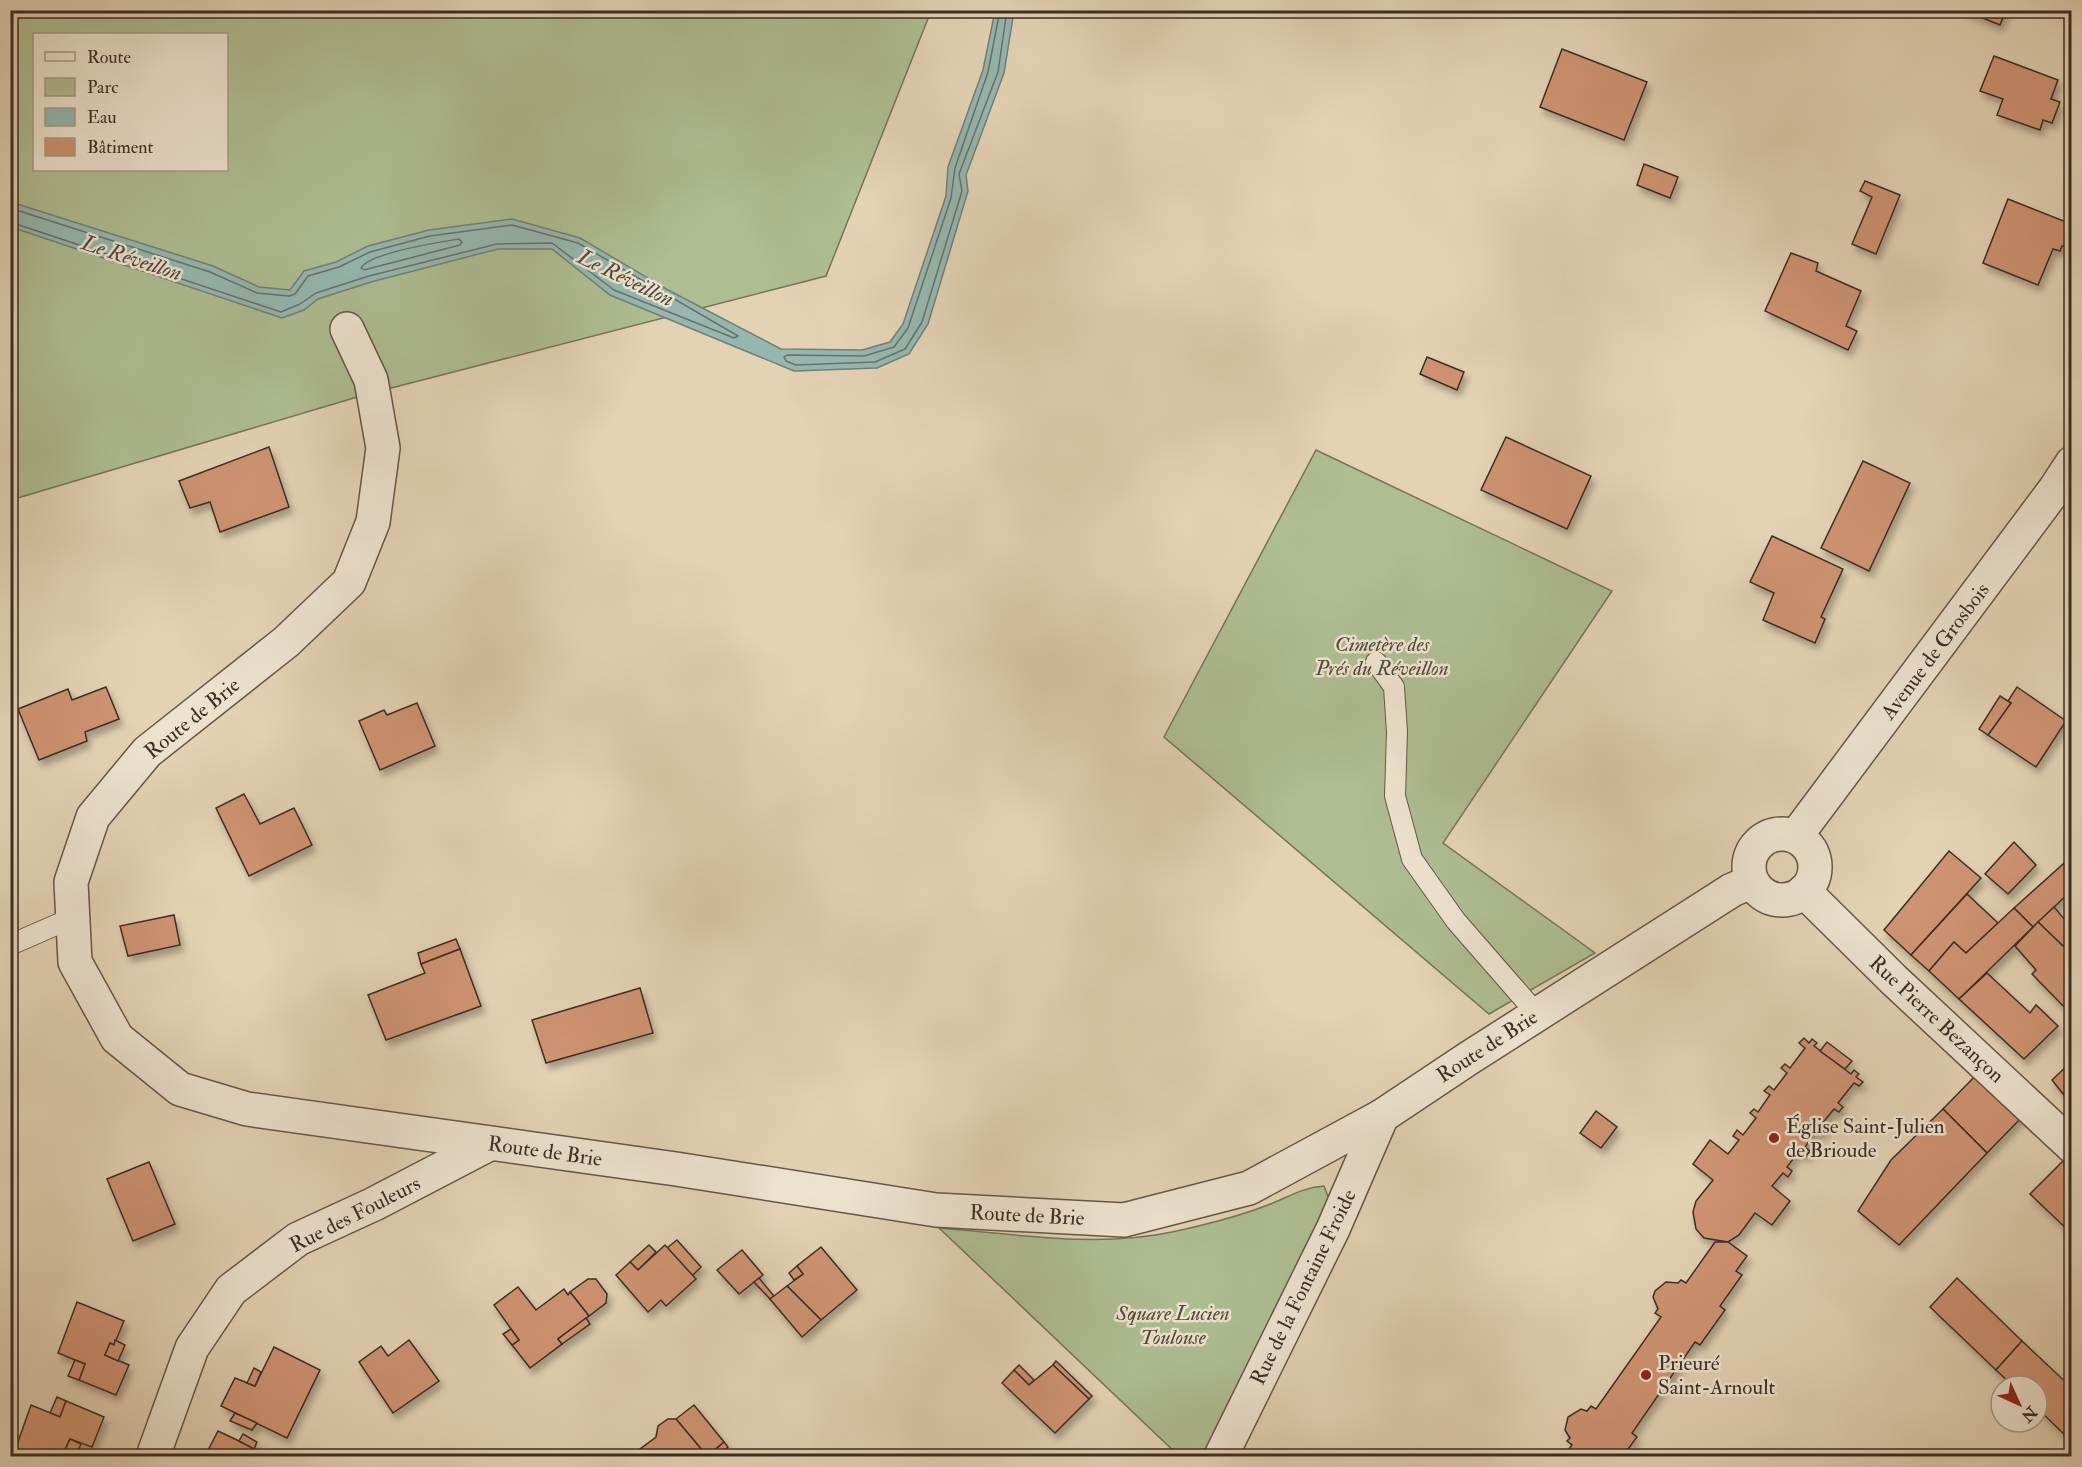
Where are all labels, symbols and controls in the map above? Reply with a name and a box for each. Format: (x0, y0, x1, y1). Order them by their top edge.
legend (33, 33, 228, 171)
text: Route (87, 46, 131, 69)
text: Parc (87, 76, 118, 99)
text: Eau (87, 106, 117, 129)
text: Bâtiment (87, 136, 153, 159)
water label: Le Réveillon (77, 228, 185, 287)
water label: Le Réveillon (572, 242, 678, 313)
street label: Avenue de Grosbois (1874, 577, 1996, 726)
park label: Cimetère des Prés du Réveillon (1314, 631, 1449, 682)
street label: Route de Brie (139, 672, 246, 765)
street label: Rue Pierre Bezançon (1863, 950, 2010, 1089)
street label: Route de Brie (1432, 1004, 1543, 1089)
place label: Église Saint-Julien de Brioude (1786, 1113, 1945, 1164)
street label: Route de Brie (486, 1130, 604, 1173)
marker: Église Saint-Julien de Brioude (1767, 1131, 1781, 1145)
street label: Rue des Fouleurs (285, 1170, 425, 1259)
street label: Rue de la Fontaine Froide (1244, 1185, 1363, 1390)
street label: Route de Brie (969, 1199, 1085, 1232)
park label: Square Lucien Toulouse (1115, 1300, 1230, 1351)
place label: Prieuré Saint-Arnoult (1658, 1350, 1775, 1401)
marker: Prieuré Saint-Arnoult (1639, 1368, 1653, 1382)
north arrow (1989, 1374, 2049, 1434)
text: N (2016, 1401, 2042, 1427)

